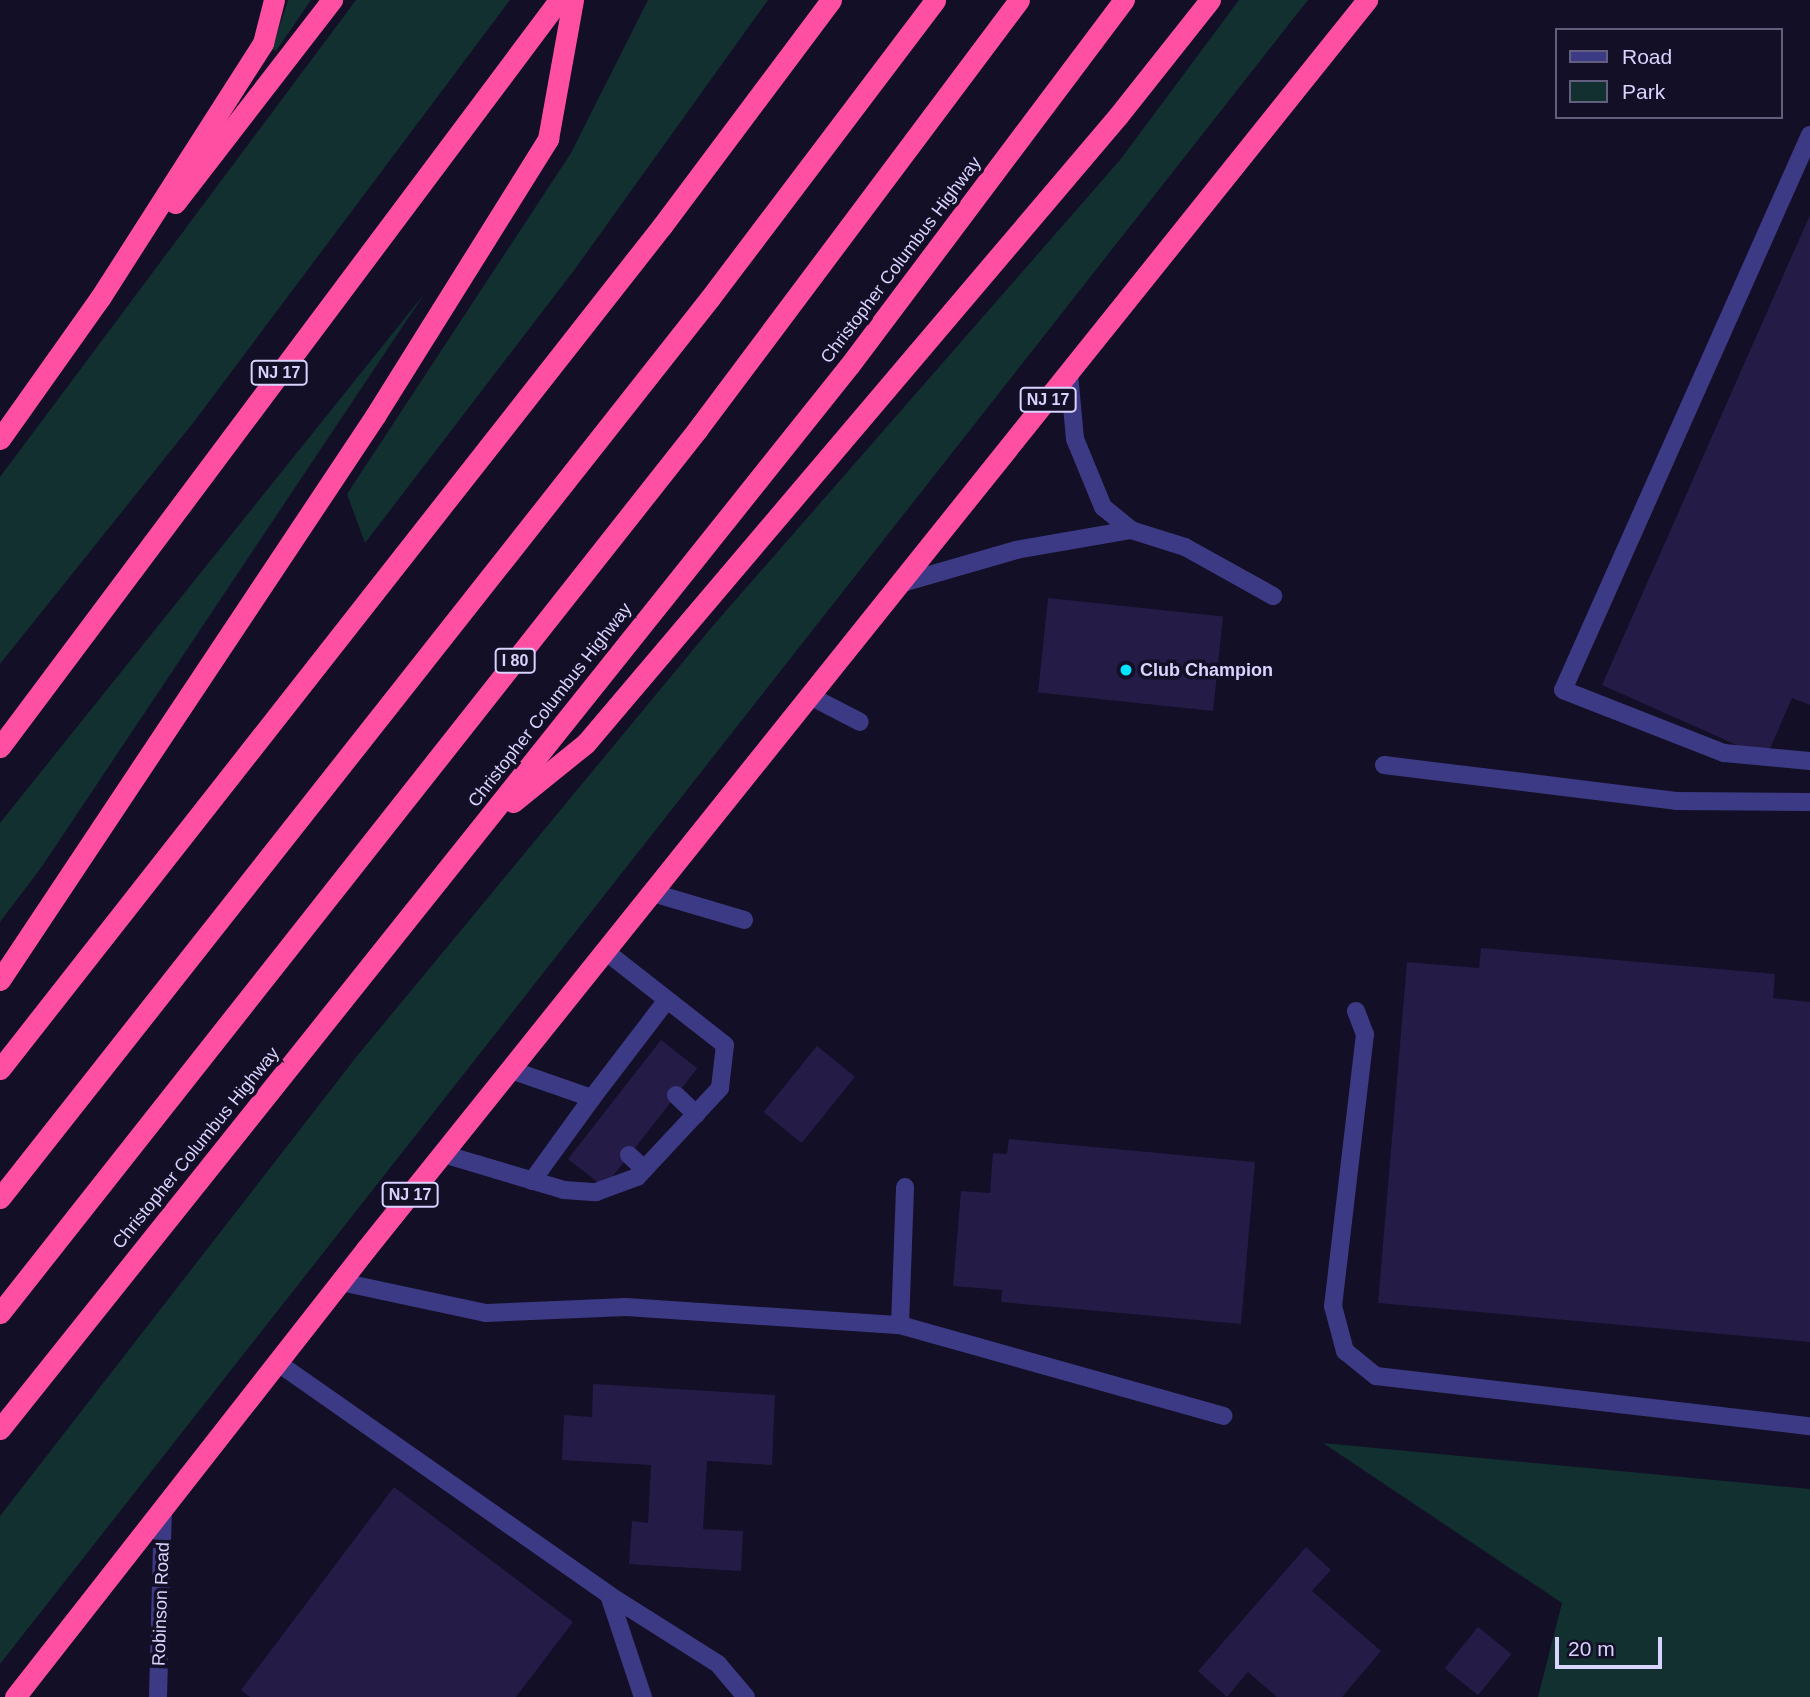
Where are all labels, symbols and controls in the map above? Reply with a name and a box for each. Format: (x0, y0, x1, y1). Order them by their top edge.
legend (1554, 28, 1782, 119)
text: Road (1622, 45, 1672, 68)
text: Park (1622, 80, 1665, 103)
street label: Christopher Columbus Highway (816, 152, 986, 368)
road number: NJ 17 (249, 360, 309, 386)
road number: NJ 17 (1018, 388, 1078, 412)
street label: Christopher Columbus Highway (464, 599, 636, 811)
road number: I 80 (494, 648, 536, 674)
place label: Club Champion (1140, 659, 1273, 681)
marker: Club Champion (1118, 662, 1134, 678)
street label: Christopher Columbus Highway (108, 1043, 284, 1253)
road number: NJ 17 (380, 1182, 440, 1208)
street label: Robinson Road (148, 1542, 174, 1666)
scale bar (1558, 1624, 1665, 1668)
text: 20 m (1568, 1637, 1615, 1660)

